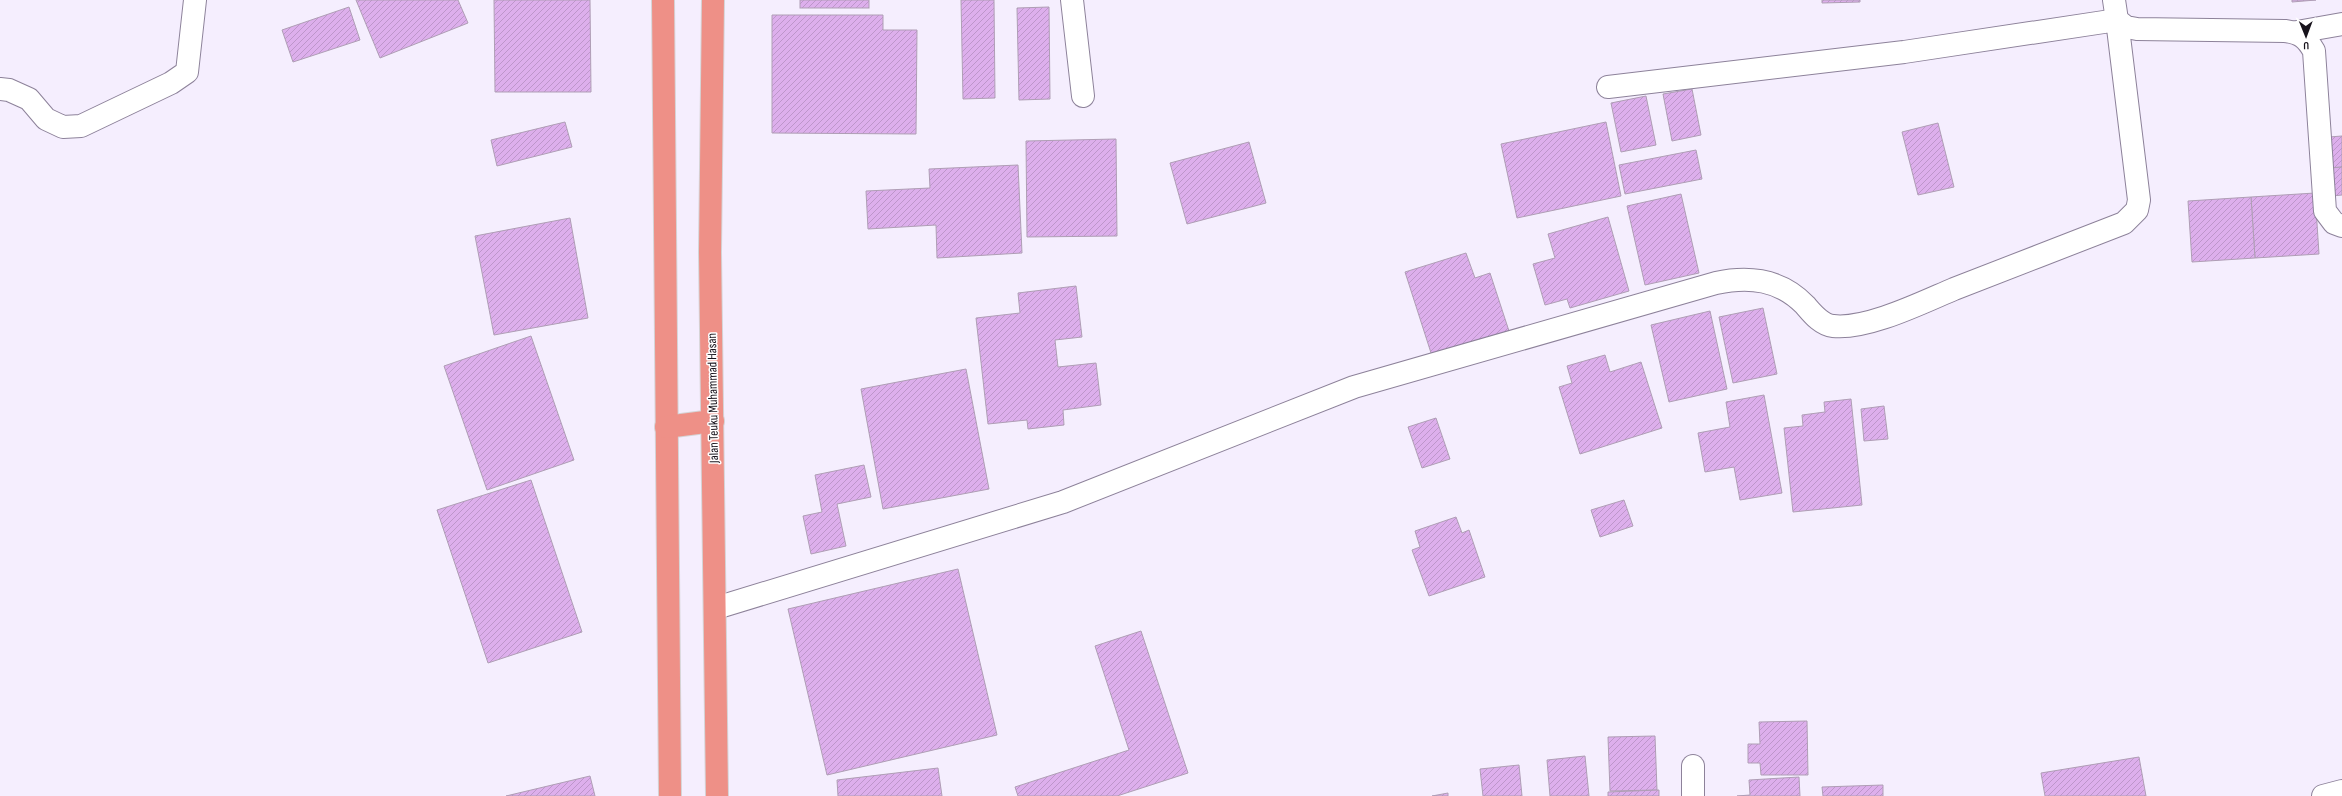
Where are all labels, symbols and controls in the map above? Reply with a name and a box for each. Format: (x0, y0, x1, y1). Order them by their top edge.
north arrow (2286, 16, 2326, 56)
text: U (2303, 39, 2309, 52)
street label: Jalan Teuku Muhammad Hasan (704, 333, 722, 464)

